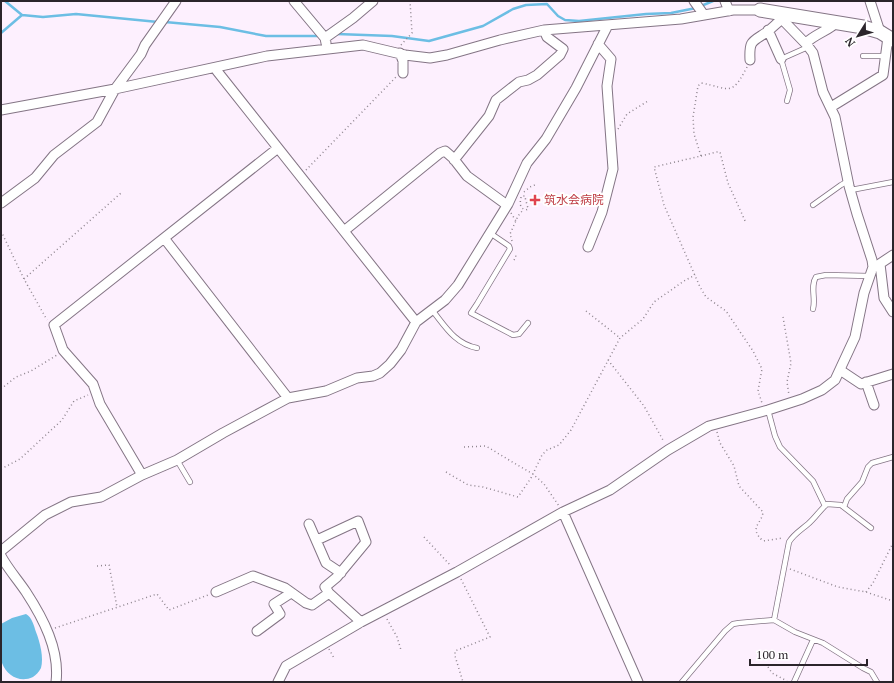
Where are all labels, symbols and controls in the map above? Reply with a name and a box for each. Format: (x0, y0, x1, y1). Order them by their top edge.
north arrow (838, 16, 878, 56)
text: N (842, 34, 858, 50)
place label: 筑水会病院 (544, 192, 604, 207)
marker: 筑水会病院 (529, 194, 541, 206)
scale bar (750, 641, 867, 667)
text: 100 m (756, 647, 789, 662)

